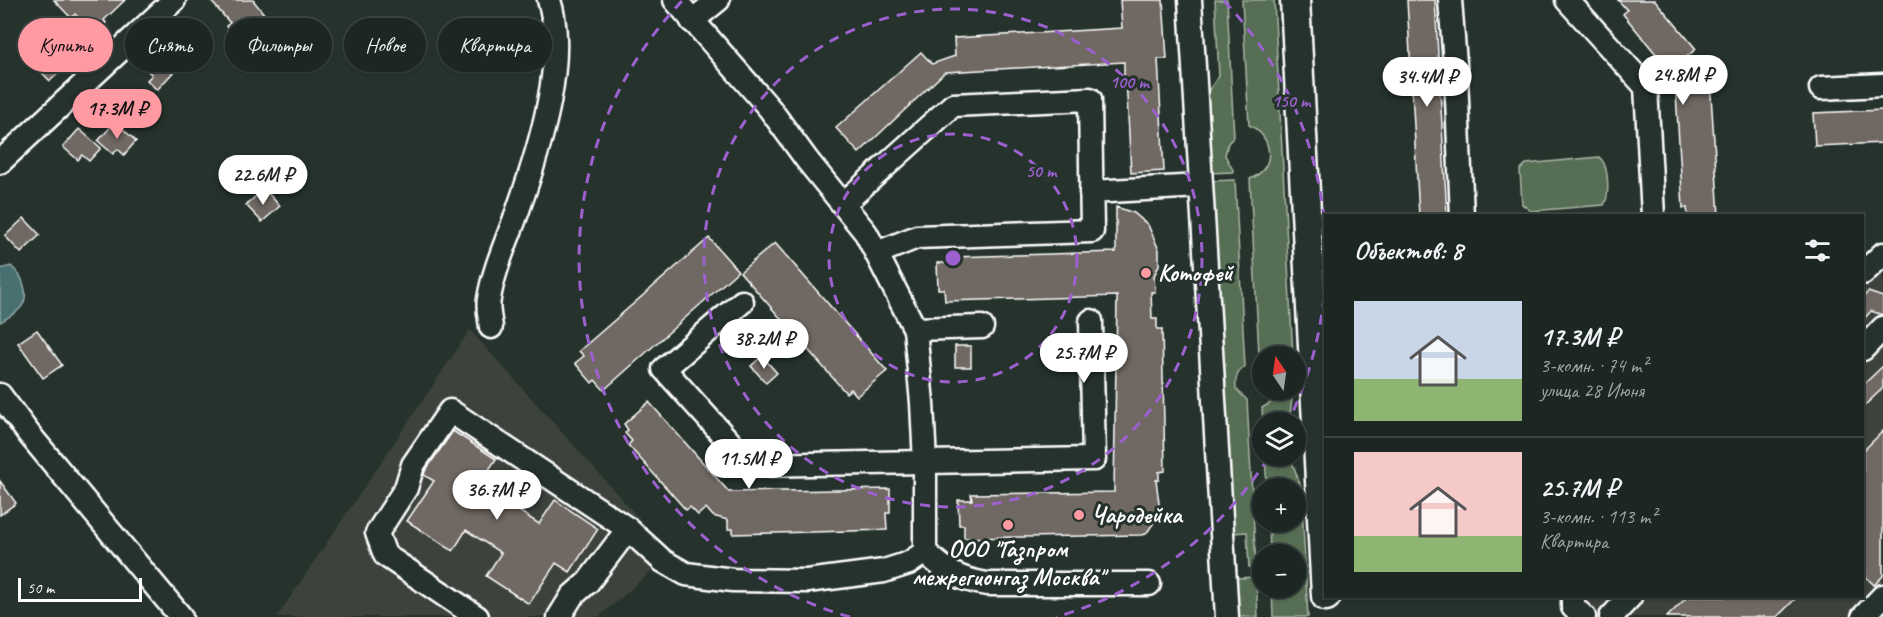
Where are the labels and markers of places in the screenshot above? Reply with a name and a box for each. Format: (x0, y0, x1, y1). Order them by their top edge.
pin: 24.8M ₽ (1628, 55, 1738, 106)
pin: 34.4M ₽ (1372, 57, 1482, 108)
pin: 17.3M ₽ (62, 89, 172, 140)
pin: 22.6M ₽ (208, 155, 318, 206)
centre of rings (943, 248, 963, 268)
place label: Котофей (1158, 258, 1235, 288)
marker: Котофей (1139, 266, 1153, 280)
pin: 38.2M ₽ (709, 319, 819, 370)
pin: 25.7M ₽ (1029, 333, 1139, 384)
pin: 11.5M ₽ (694, 439, 804, 490)
pin: 36.7M ₽ (442, 470, 552, 521)
place label: Чародейка (1091, 500, 1184, 530)
marker: Чародейка (1072, 508, 1086, 522)
marker: ООО "Газпром межрегионгаз Москва" (1001, 518, 1015, 532)
place label: ООО "Газпром межрегионгаз Москва" (912, 534, 1109, 593)

